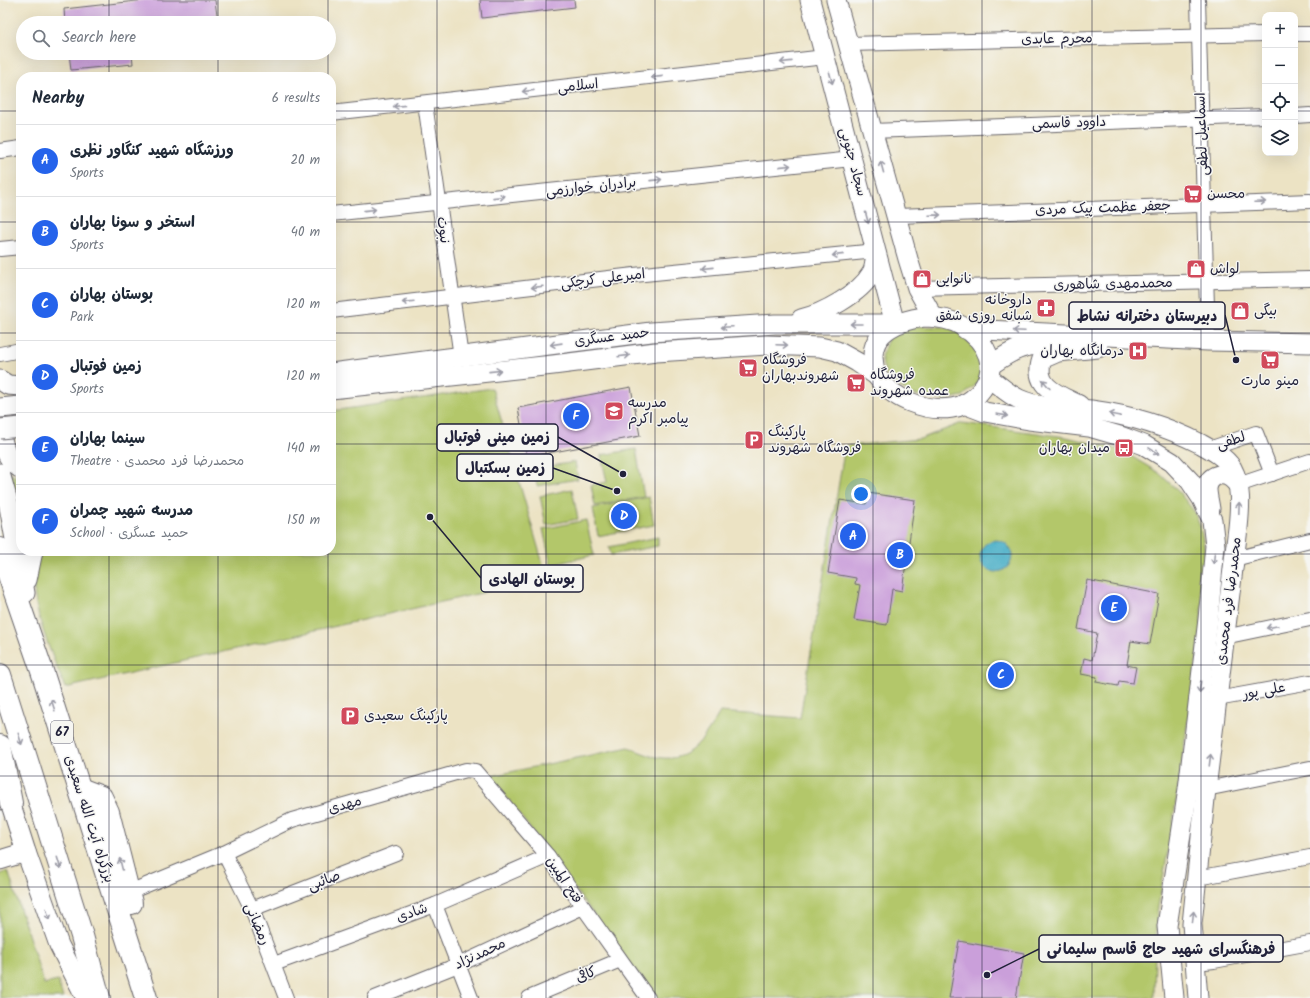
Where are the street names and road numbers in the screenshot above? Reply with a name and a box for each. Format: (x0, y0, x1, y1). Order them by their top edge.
street label: محرم عابدی (1021, 27, 1093, 51)
street label: اسلامی (557, 73, 599, 99)
street label: اسماعیل لطفی (1190, 92, 1214, 176)
street label: داوود قاسمی (1031, 111, 1107, 135)
street label: سجاد جنوبی (833, 125, 873, 199)
street label: برادران خوارزمی (545, 171, 637, 203)
street label: جعفر عظمت پیک مردی (1035, 195, 1171, 221)
street label: نبوت (430, 215, 456, 245)
street label: امیرعلی کرچکی (559, 263, 647, 295)
street label: محمدمهدی شاهوری (1053, 272, 1173, 296)
street label: حمید عسگری (573, 321, 651, 353)
street label: لطفی (1214, 426, 1248, 456)
street label: محمدرضا فرد محمدی (1210, 536, 1248, 666)
street label: علی پور (1240, 676, 1287, 706)
road number: 67 (51, 721, 73, 743)
street label: بزرگراه آیت الله سعیدی (58, 752, 120, 886)
street label: مهدی (326, 790, 364, 820)
street label: فتح المبین (540, 852, 588, 908)
street label: صائبی (304, 865, 344, 897)
street label: شادی (393, 897, 431, 929)
street label: رمضانی (238, 899, 276, 949)
street label: محمدنژاد (451, 932, 509, 976)
street label: کافی (572, 961, 600, 989)

